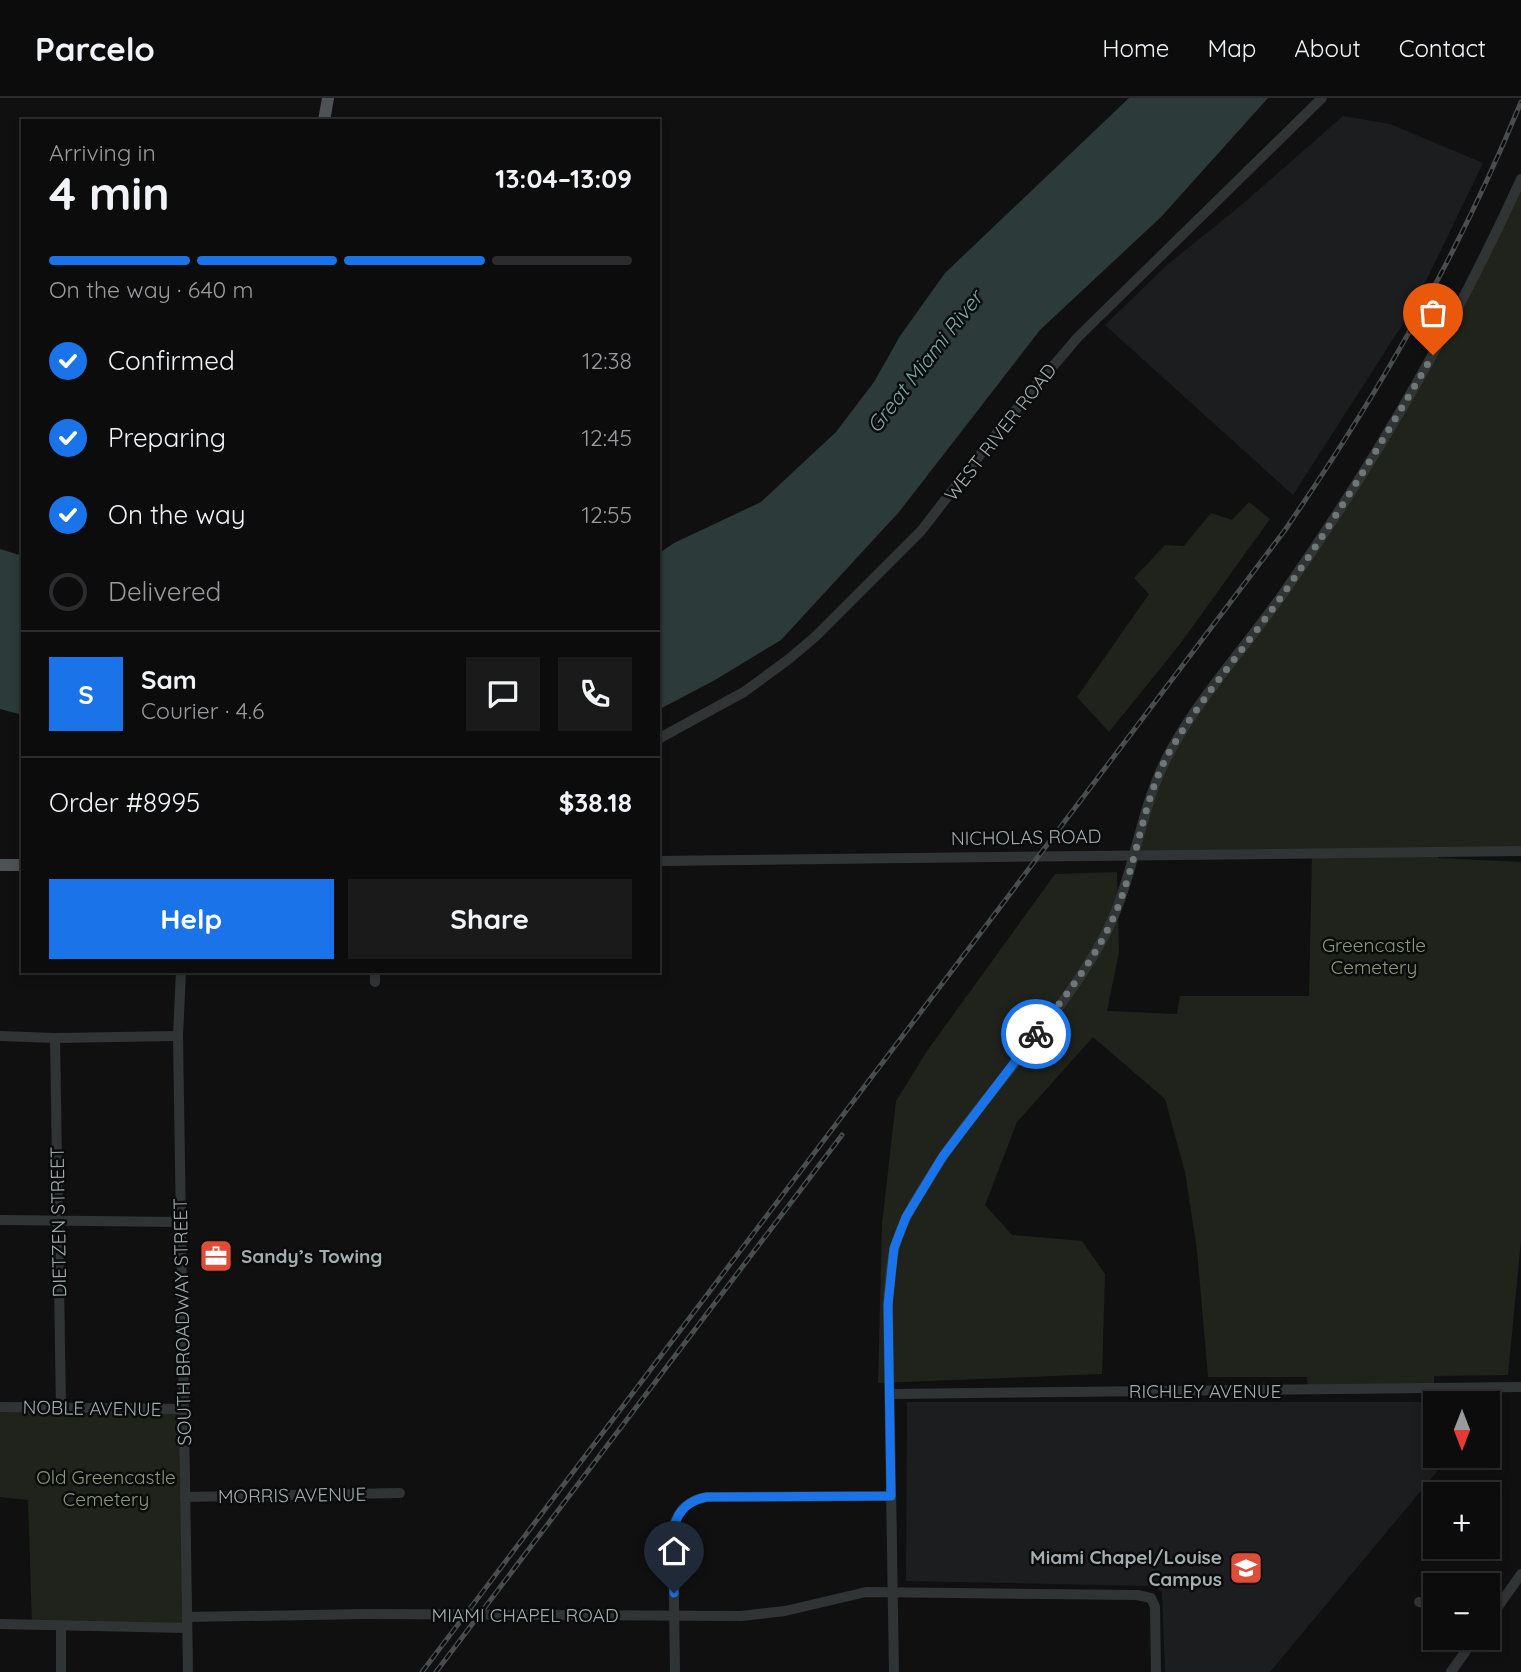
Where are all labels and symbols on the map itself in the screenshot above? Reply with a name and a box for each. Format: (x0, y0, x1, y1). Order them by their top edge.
water label: Great Miami River (861, 283, 990, 438)
pin (1403, 283, 1463, 355)
street label: WEST RIVER ROAD (939, 358, 1061, 506)
street label: NICHOLAS ROAD (951, 824, 1101, 850)
park label: Greencastle Cemetery (1322, 933, 1426, 979)
courier (1001, 999, 1071, 1069)
street label: DIETZEN STREET (45, 1146, 71, 1298)
street label: SOUTH BROADWAY STREET (168, 1198, 196, 1446)
office icon: Sandy’s Towing (197, 1237, 235, 1275)
place label: Sandy’s Towing (241, 1244, 382, 1268)
street label: RICHLEY AVENUE (1129, 1379, 1281, 1403)
north arrow (1423, 1391, 1500, 1468)
street label: NOBLE AVENUE (22, 1395, 162, 1421)
park label: Old Greencastle Cemetery (36, 1465, 176, 1511)
street label: MORRIS AVENUE (218, 1482, 366, 1508)
pin (644, 1521, 704, 1593)
place label: Miami Chapel/Louise Campus (1030, 1545, 1222, 1591)
school or university icon: Miami Chapel/Louise Campus (1227, 1549, 1265, 1587)
street label: MIAMI CHAPEL ROAD (431, 1603, 619, 1627)

